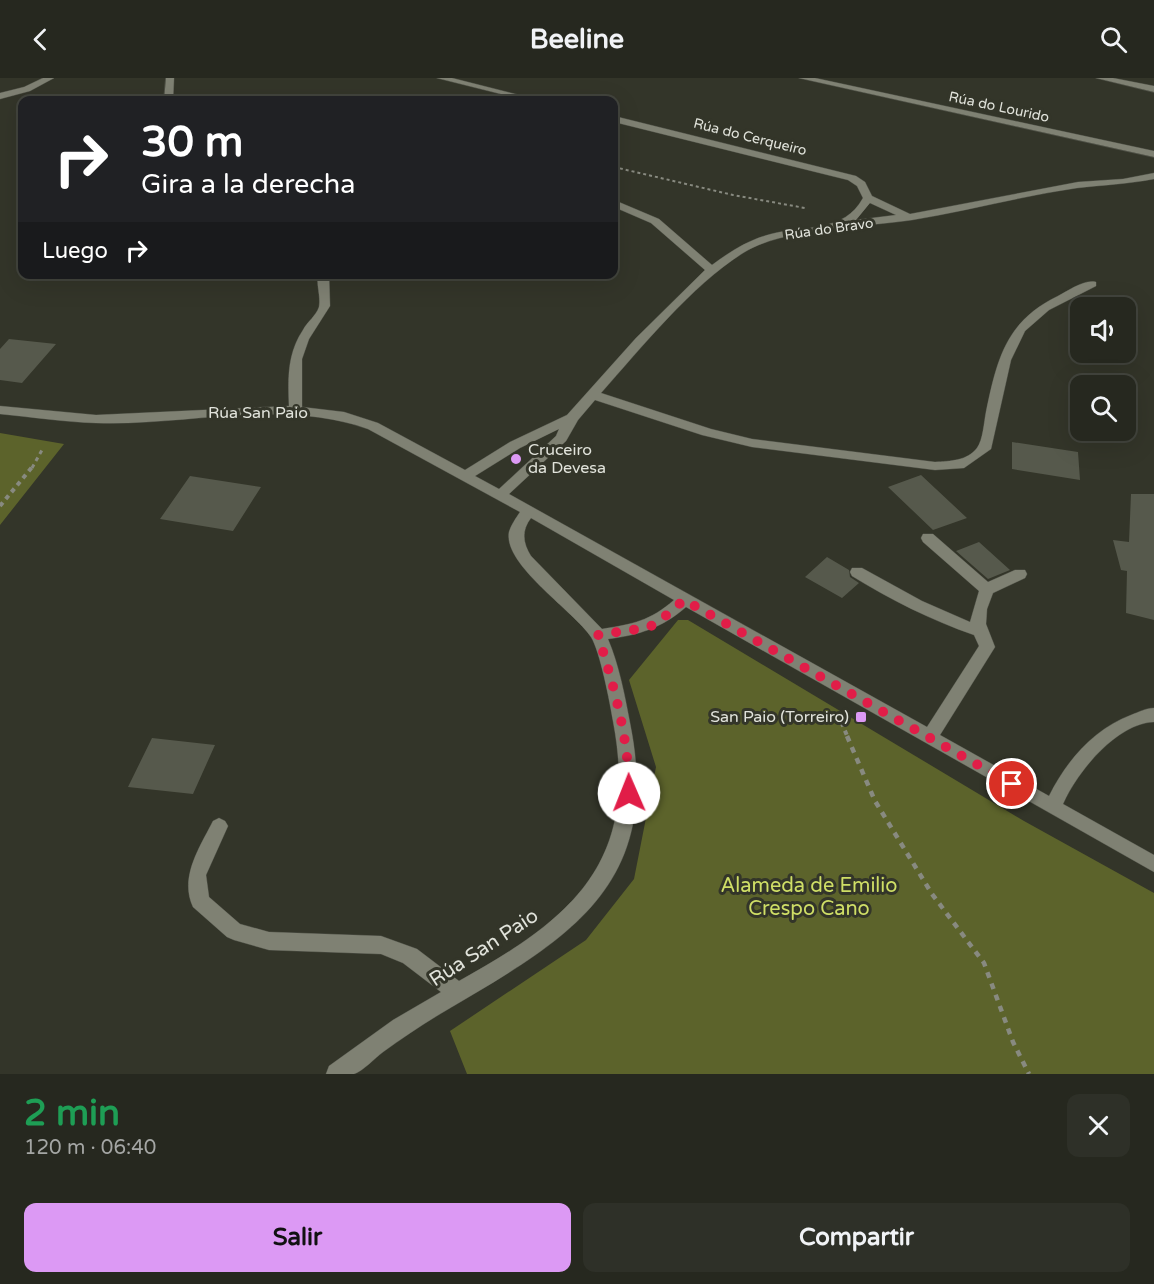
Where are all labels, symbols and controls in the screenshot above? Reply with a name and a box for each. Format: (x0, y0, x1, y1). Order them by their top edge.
icon: back (24, 23, 57, 56)
text: Beeline (530, 23, 624, 56)
icon: search (1097, 23, 1130, 56)
street label: Rúa do Lourido (947, 88, 1051, 126)
street label: Rúa do Cerqueiro (692, 115, 808, 159)
text: 30 m (141, 117, 243, 168)
icon: right (42, 120, 120, 198)
text: Gira a la derecha (141, 168, 355, 201)
street label: Rúa do Bravo (783, 214, 875, 244)
icon: right (120, 234, 153, 267)
text: Luego (42, 238, 108, 264)
map controls (1070, 297, 1136, 441)
button: sound (1070, 297, 1136, 363)
button: search (1070, 375, 1136, 441)
street label: Rúa San Paio (208, 403, 308, 423)
place label: Cruceiro da Devesa (528, 440, 606, 478)
marker: Cruceiro da Devesa (509, 452, 523, 466)
place label: San Paio (Torreiro) (710, 707, 849, 727)
marker: San Paio (Torreiro) (854, 710, 868, 724)
pin (986, 758, 1037, 809)
position arrow (597, 761, 661, 825)
icon: arrive (995, 767, 1028, 800)
park label: Alameda de Emilio Crespo Cano (721, 874, 897, 921)
street label: Rúa San Paio (425, 904, 543, 992)
text: 2 min (24, 1092, 120, 1135)
button: close (1067, 1094, 1130, 1157)
text: 120 m · 06:40 (24, 1136, 156, 1160)
button: Salir (24, 1203, 571, 1272)
button: Compartir (583, 1203, 1130, 1272)

